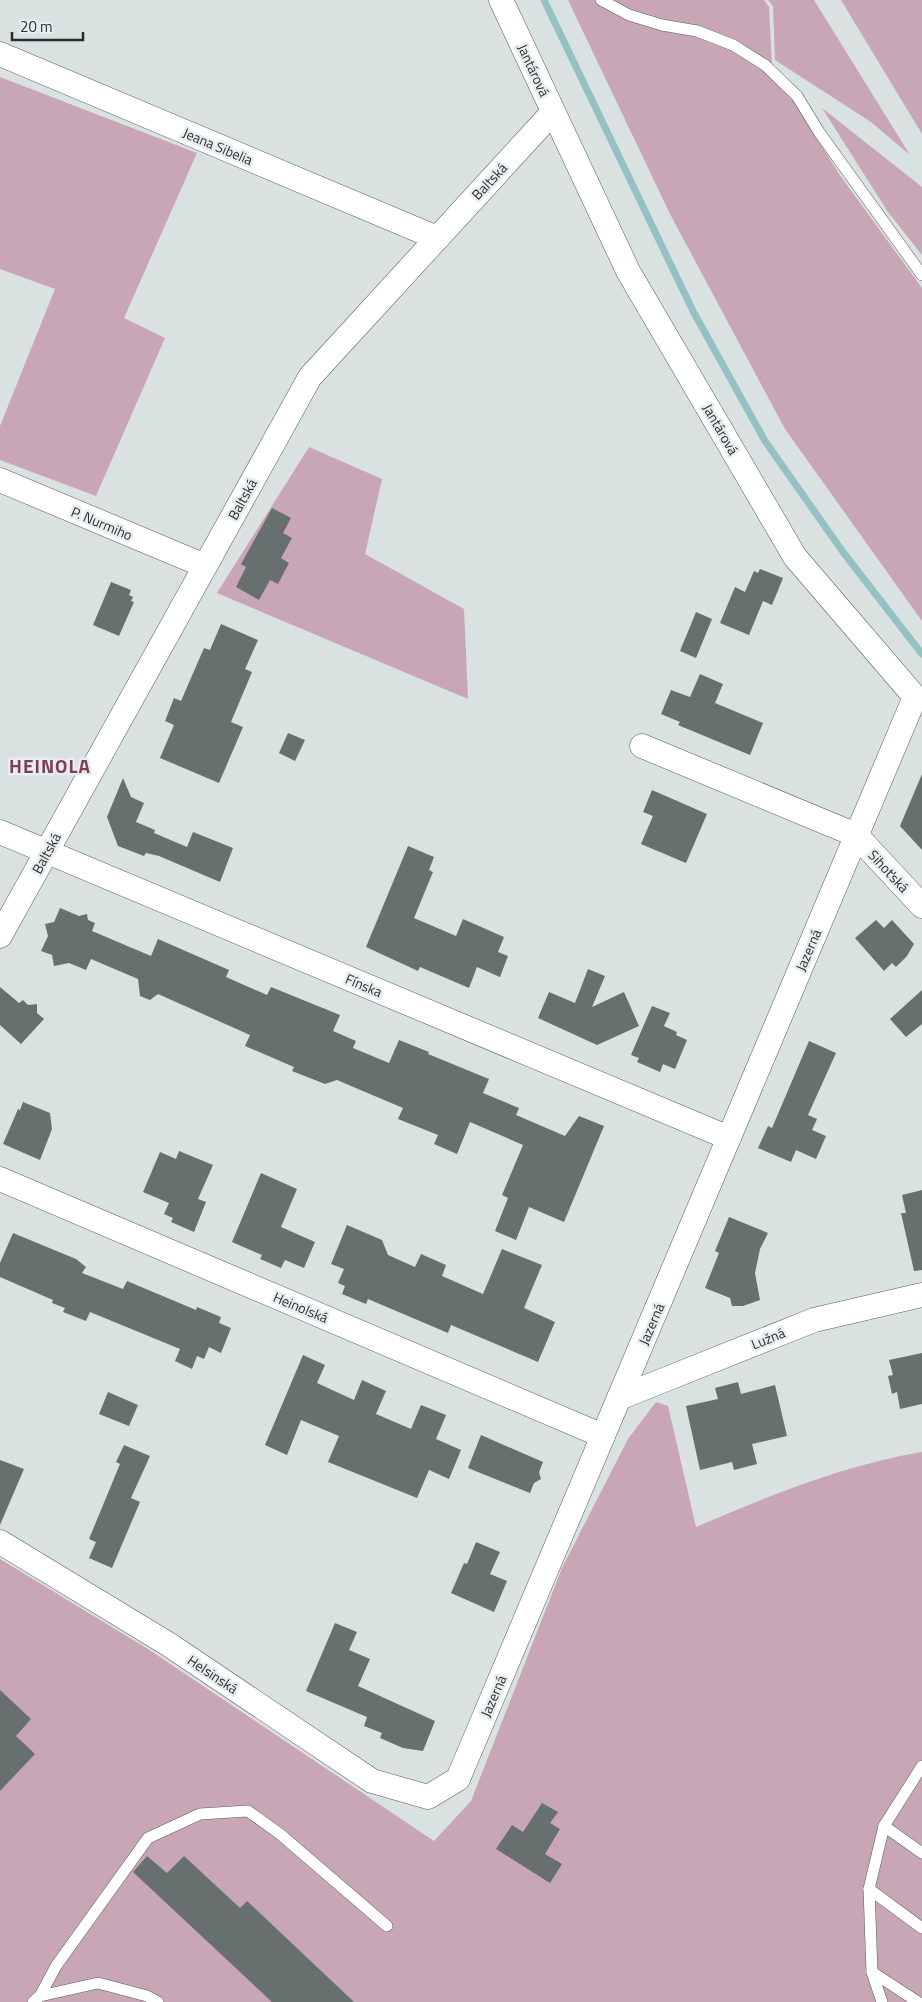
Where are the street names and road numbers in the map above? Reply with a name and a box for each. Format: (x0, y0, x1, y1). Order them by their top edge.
street label: Jantárová (513, 40, 555, 100)
street label: Jeana Sibelia (180, 122, 256, 170)
street label: Baltská (466, 158, 512, 204)
street label: Jantárová (698, 399, 744, 459)
street label: Baltská (222, 475, 262, 523)
street label: P. Nurmiho (68, 501, 136, 545)
street label: Baltská (26, 829, 66, 877)
street label: Sihoťská (864, 845, 914, 897)
street label: Jazerná (790, 926, 826, 974)
street label: Fínska (342, 968, 386, 1002)
street label: Heinolská (270, 1286, 332, 1328)
street label: Jazerná (633, 1300, 669, 1348)
street label: Lužná (748, 1322, 788, 1354)
street label: Helsinská (184, 1649, 242, 1699)
street label: Jazerná (475, 1672, 511, 1720)

